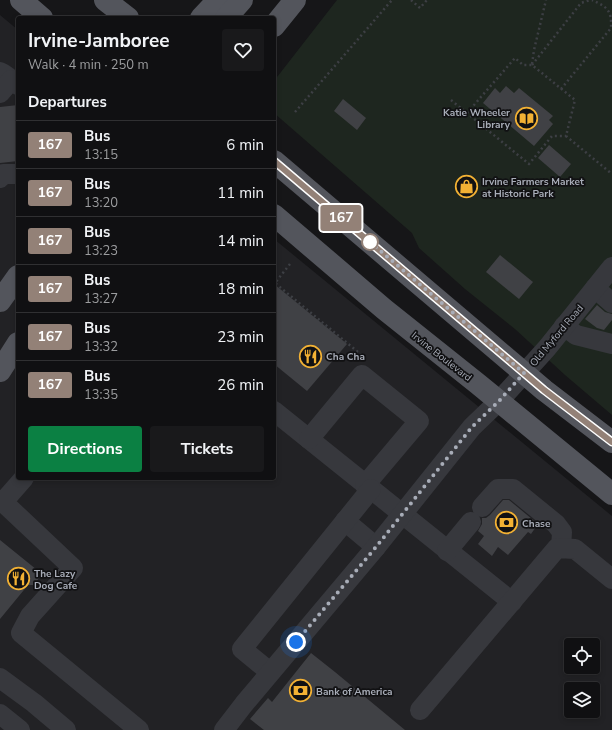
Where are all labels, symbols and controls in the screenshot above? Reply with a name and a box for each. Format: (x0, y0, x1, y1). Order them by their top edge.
text: Irvine-Jamboree (28, 28, 170, 54)
button: heart (222, 29, 264, 71)
text: Walk · 4 min · 250 m (28, 56, 149, 74)
text: Departures (28, 92, 107, 112)
library icon: Katie Wheeler Library (513, 105, 539, 131)
place label: Katie Wheeler Library (443, 106, 511, 132)
text: Bus (84, 126, 110, 146)
text: 167 (37, 135, 63, 154)
text: 6 min (226, 135, 264, 155)
text: 13:15 (84, 146, 118, 164)
text: Bus (84, 174, 110, 194)
shop icon: Irvine Farmers Market at Historic Park (453, 174, 479, 200)
place label: Irvine Farmers Market at Historic Park (482, 175, 584, 201)
text: 167 (37, 183, 63, 202)
text: 11 min (217, 183, 264, 203)
text: 13:20 (84, 194, 118, 212)
line badge: 167 (318, 205, 364, 231)
text: 167 (328, 208, 354, 227)
text: Bus (84, 222, 110, 242)
text: 167 (37, 231, 63, 250)
text: 14 min (217, 231, 264, 251)
unlabelled marker (361, 233, 379, 251)
text: 13:23 (84, 242, 118, 260)
text: Bus (84, 270, 110, 290)
text: 167 (37, 279, 63, 298)
text: 18 min (217, 279, 264, 299)
text: 13:27 (84, 290, 118, 308)
street label: Old Myford Road (527, 302, 587, 370)
text: Bus (84, 318, 110, 338)
text: 167 (37, 327, 63, 346)
text: 23 min (217, 327, 264, 347)
street label: Irvine Boulevard (408, 329, 475, 385)
text: 13:32 (84, 338, 118, 356)
restaurant icon: Cha Cha (298, 343, 324, 369)
place label: Cha Cha (326, 350, 365, 364)
text: Bus (84, 366, 110, 386)
text: 167 (37, 375, 63, 394)
text: 26 min (217, 375, 264, 395)
text: 13:35 (84, 386, 118, 404)
button: Directions (28, 426, 142, 472)
button: Tickets (150, 426, 264, 472)
bank icon: Chase (494, 510, 520, 536)
place label: Chase (522, 517, 551, 531)
restaurant icon: The Lazy Dog Cafe (6, 566, 32, 592)
place label: The Lazy Dog Cafe (34, 567, 78, 593)
your location (286, 632, 306, 652)
map controls (564, 638, 600, 718)
button: locate (564, 638, 600, 674)
bank icon: Bank of America (287, 678, 313, 704)
button: layers (564, 682, 600, 718)
place label: Bank of America (316, 685, 393, 699)

